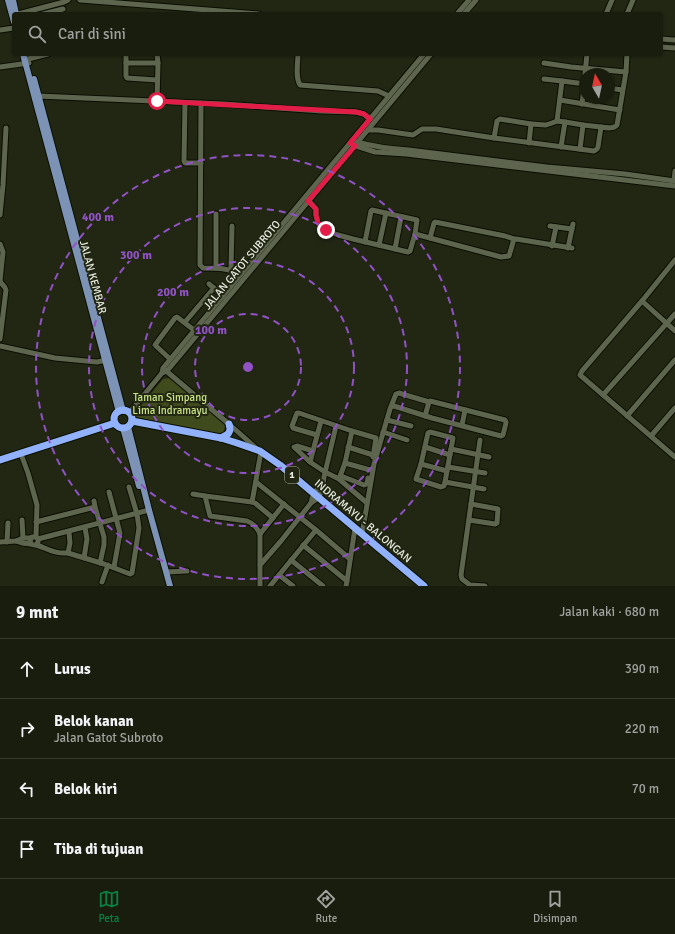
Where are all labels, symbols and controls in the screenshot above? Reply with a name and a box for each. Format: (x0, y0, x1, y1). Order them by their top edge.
search box (12, 12, 663, 56)
icon: search (26, 23, 48, 45)
text: Cari di sini (58, 25, 126, 43)
north arrow (579, 68, 615, 104)
route start (148, 92, 166, 110)
text: 400 m (82, 210, 114, 225)
street label: JALAN GATOT SUBROTO (201, 218, 283, 312)
route end (317, 221, 335, 239)
street label: JALAN KEMBAR (77, 239, 109, 315)
text: 300 m (120, 248, 152, 263)
text: 200 m (157, 285, 189, 300)
text: 100 m (195, 323, 227, 338)
centre of rings (241, 360, 255, 374)
park label: Taman Simpang Lima Indramayu (132, 391, 208, 417)
road number: 1 (285, 467, 299, 483)
street label: INDRAMAYU - BALONGAN (312, 477, 414, 565)
text: 9 mnt (16, 602, 58, 623)
text: Jalan kaki · 680 m (560, 604, 659, 620)
icon: ahead (16, 658, 38, 680)
text: Lurus (54, 660, 91, 678)
text: 390 m (625, 661, 659, 677)
text: Belok kanan (54, 712, 134, 730)
icon: right (16, 718, 38, 740)
text: 220 m (625, 721, 659, 737)
text: Jalan Gatot Subroto (54, 730, 163, 746)
icon: left (16, 778, 38, 800)
text: Belok kiri (54, 780, 117, 798)
text: 70 m (632, 781, 659, 797)
icon: arrive (16, 838, 38, 860)
text: Tiba di tujuan (54, 840, 144, 858)
tab: Peta (98, 888, 120, 925)
tab: Rute (315, 888, 337, 925)
tab: Disimpan (533, 888, 577, 925)

